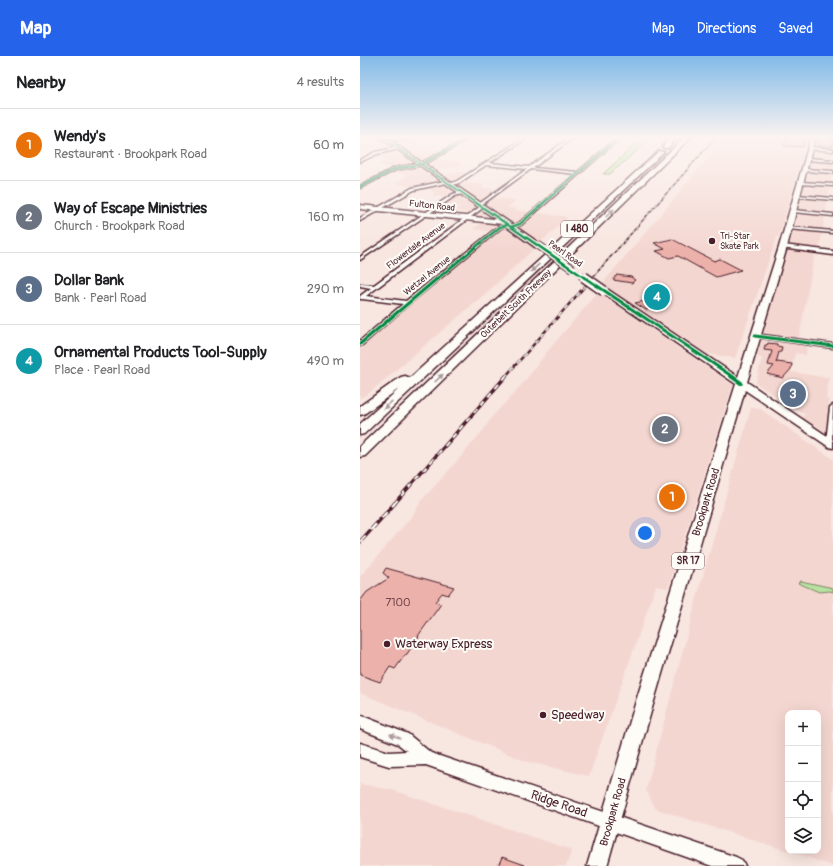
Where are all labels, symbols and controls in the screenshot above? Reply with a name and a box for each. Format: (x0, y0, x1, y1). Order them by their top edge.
text: Map (20, 16, 51, 40)
text: Map (652, 20, 675, 37)
text: Directions (697, 20, 756, 37)
text: Saved (778, 20, 813, 37)
text: Nearby (16, 72, 65, 93)
text: 4 results (297, 74, 344, 90)
text: Wendy's (54, 127, 106, 146)
text: 1 (26, 137, 32, 153)
text: 60 m (313, 137, 344, 153)
text: Restaurant · Brookpark Road (54, 146, 207, 162)
street label: Fulton Road (408, 198, 456, 214)
text: Way of Escape Ministries (54, 199, 207, 218)
text: 2 (25, 209, 33, 225)
text: 160 m (308, 209, 344, 225)
one-way arrow (605, 209, 615, 218)
text: Church · Brookpark Road (54, 218, 185, 234)
street label: Flowerdale Avenue (384, 220, 448, 272)
road number: I 480 (561, 221, 593, 237)
place label: Tri-Star Skate Park (720, 231, 759, 252)
marker: Tri-Star Skate Park (707, 236, 717, 246)
street label: Pearl Road (546, 238, 584, 270)
street label: Wetzel Avenue (402, 254, 453, 298)
one-way arrow (530, 263, 539, 272)
street label: Outerbelt South Freeway (478, 267, 554, 341)
text: Dollar Bank (54, 271, 124, 290)
text: 3 (25, 281, 33, 297)
text: 290 m (307, 281, 344, 297)
pin: 4 (644, 282, 670, 312)
text: Bank · Pearl Road (54, 290, 147, 306)
text: Ornamental Products Tool-Supply (54, 343, 267, 362)
text: 4 (25, 353, 33, 369)
text: 490 m (307, 353, 344, 369)
text: Place · Pearl Road (54, 362, 150, 378)
one-way arrow (434, 373, 444, 383)
pin: 3 (780, 379, 806, 409)
one-way arrow (384, 400, 393, 409)
pin: 2 (652, 414, 678, 444)
street label: Brookpark Road (690, 466, 722, 538)
pin: 1 (659, 482, 685, 512)
your location (635, 523, 655, 543)
road number: SR 17 (672, 553, 704, 569)
house number: 7100 (385, 596, 411, 609)
place label: Waterway Express (395, 636, 493, 652)
marker: Waterway Express (382, 639, 392, 649)
place label: Speedway (551, 707, 605, 723)
marker: Speedway (538, 710, 548, 720)
map controls (785, 710, 821, 854)
button: + (785, 710, 821, 746)
one-way arrow (389, 732, 401, 738)
button: − (785, 746, 821, 782)
street label: Brookpark Road (597, 776, 629, 848)
button: locate (785, 782, 821, 818)
street label: Ridge Road (529, 787, 589, 821)
button: layers (785, 818, 821, 854)

